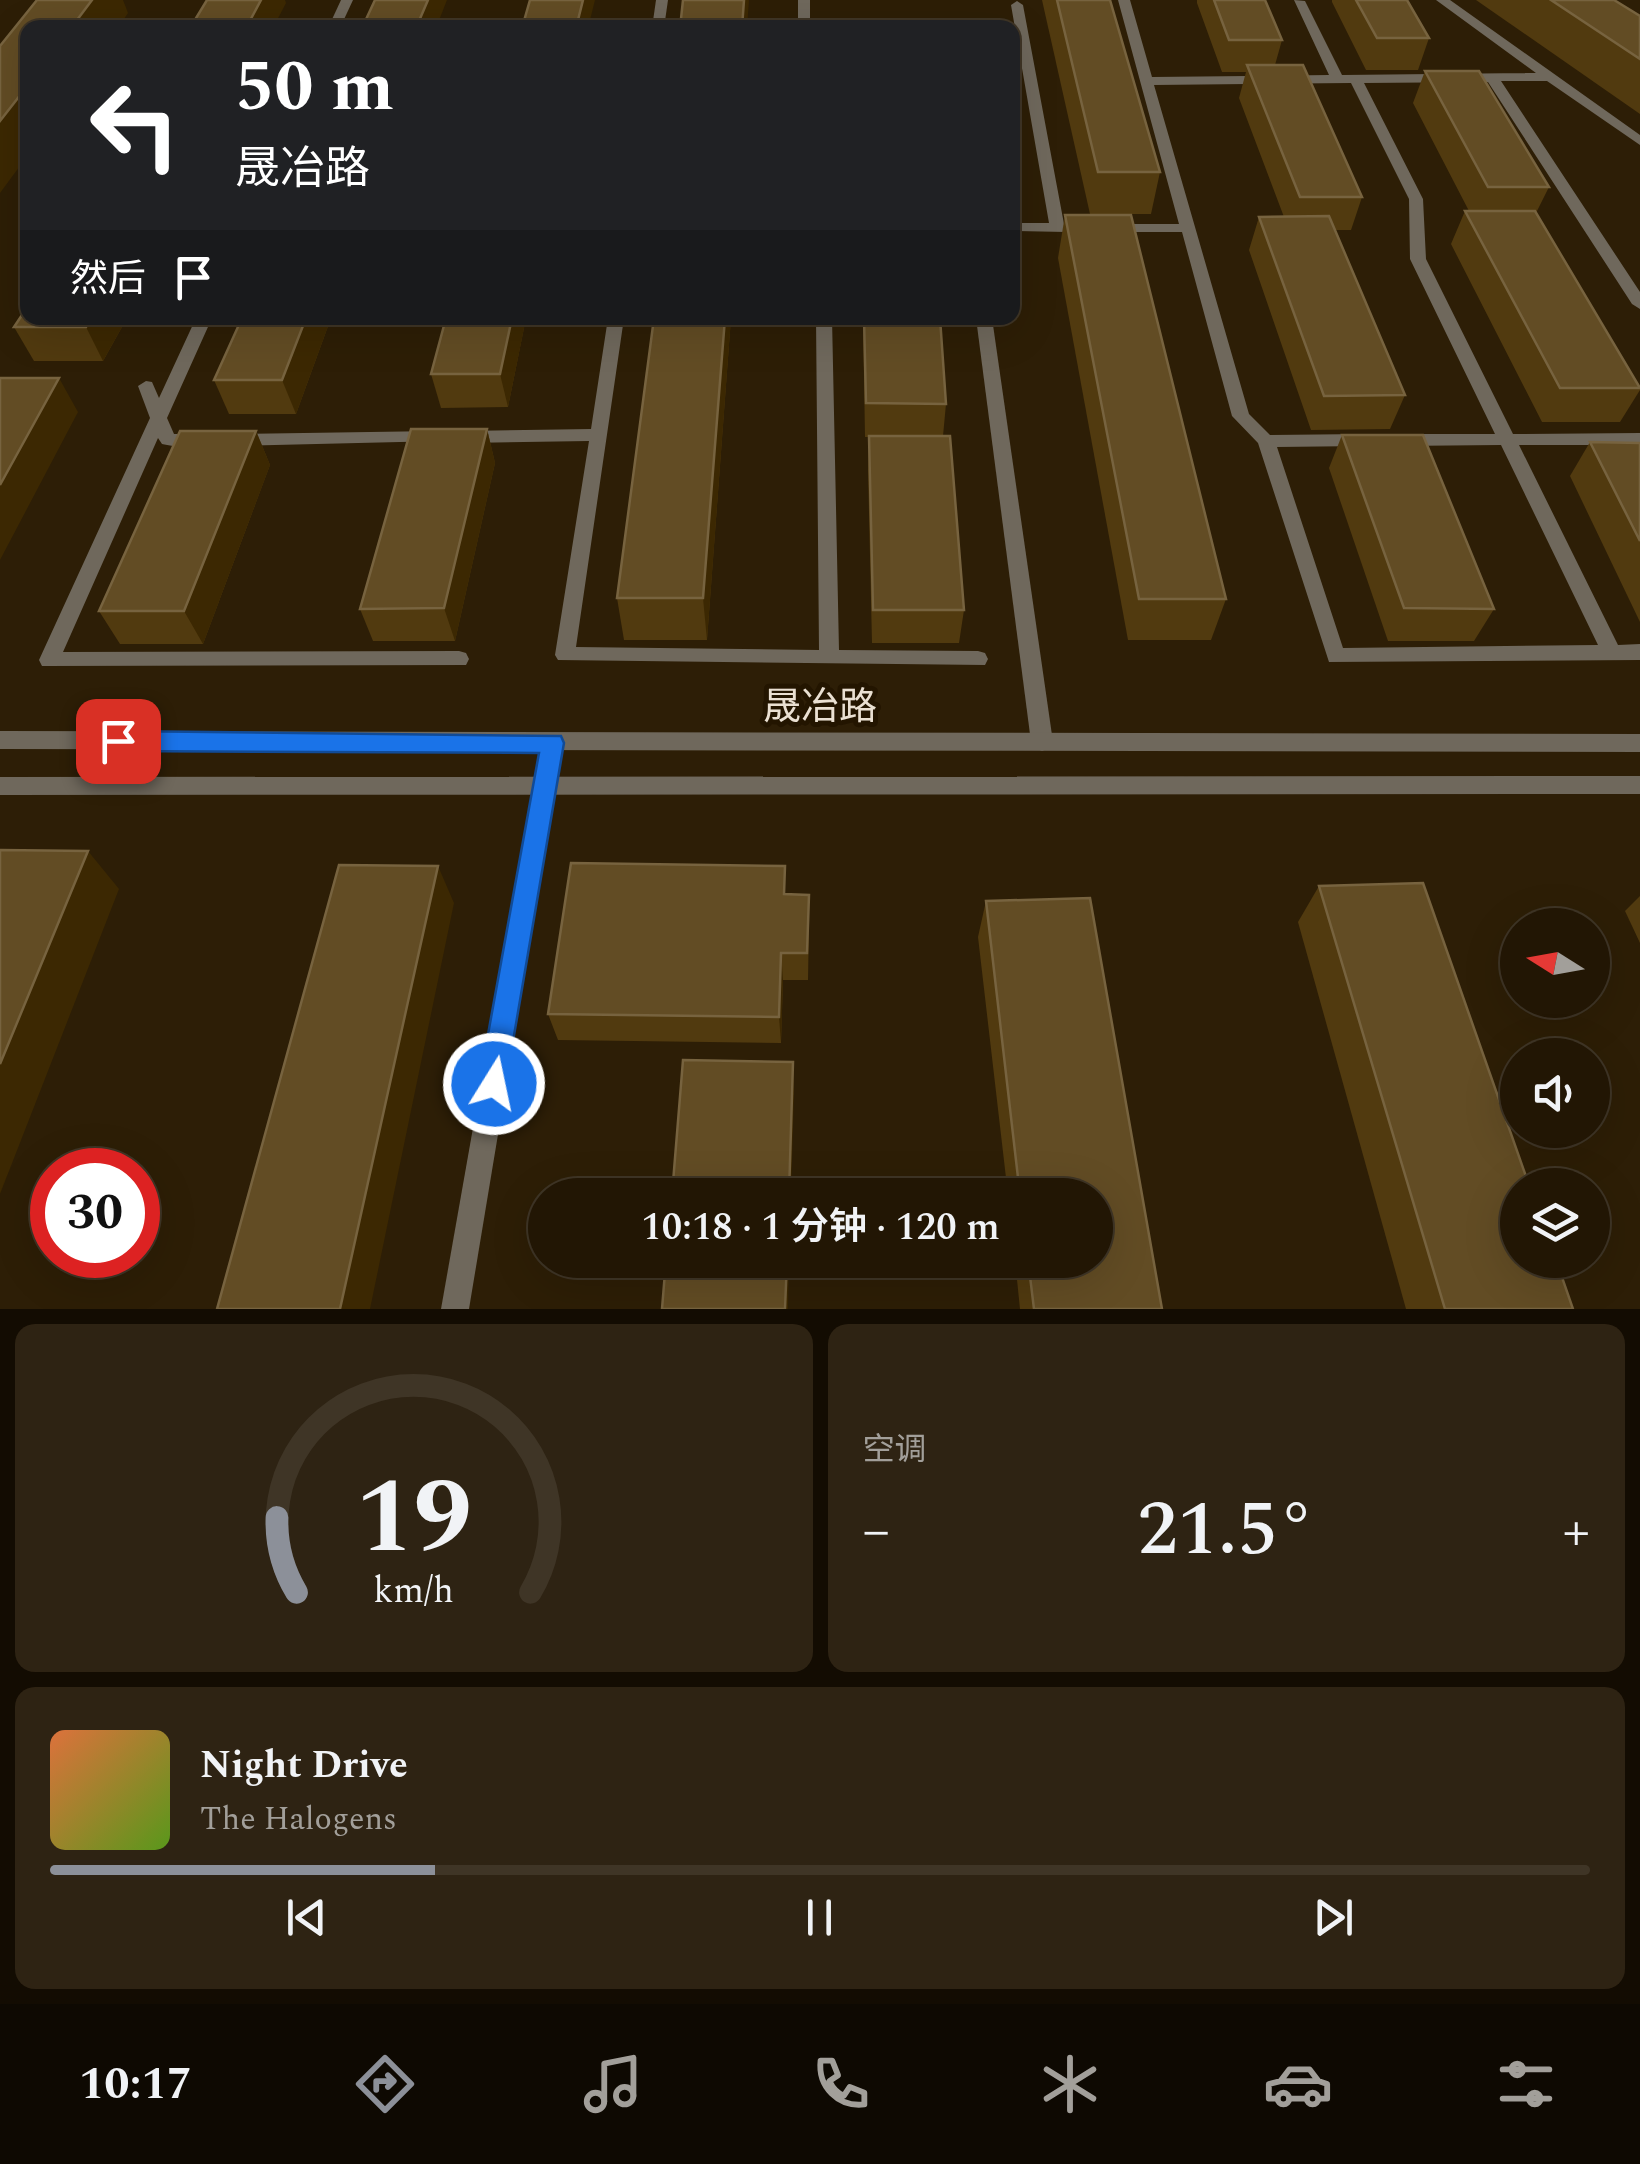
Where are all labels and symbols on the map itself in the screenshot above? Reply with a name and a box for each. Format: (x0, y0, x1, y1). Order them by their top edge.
street label: 晟冶路 (763, 679, 877, 737)
pin (76, 699, 161, 784)
north arrow (1500, 908, 1610, 1018)
position arrow (442, 1032, 546, 1136)
speed limit sign: 30 (30, 1148, 160, 1278)

